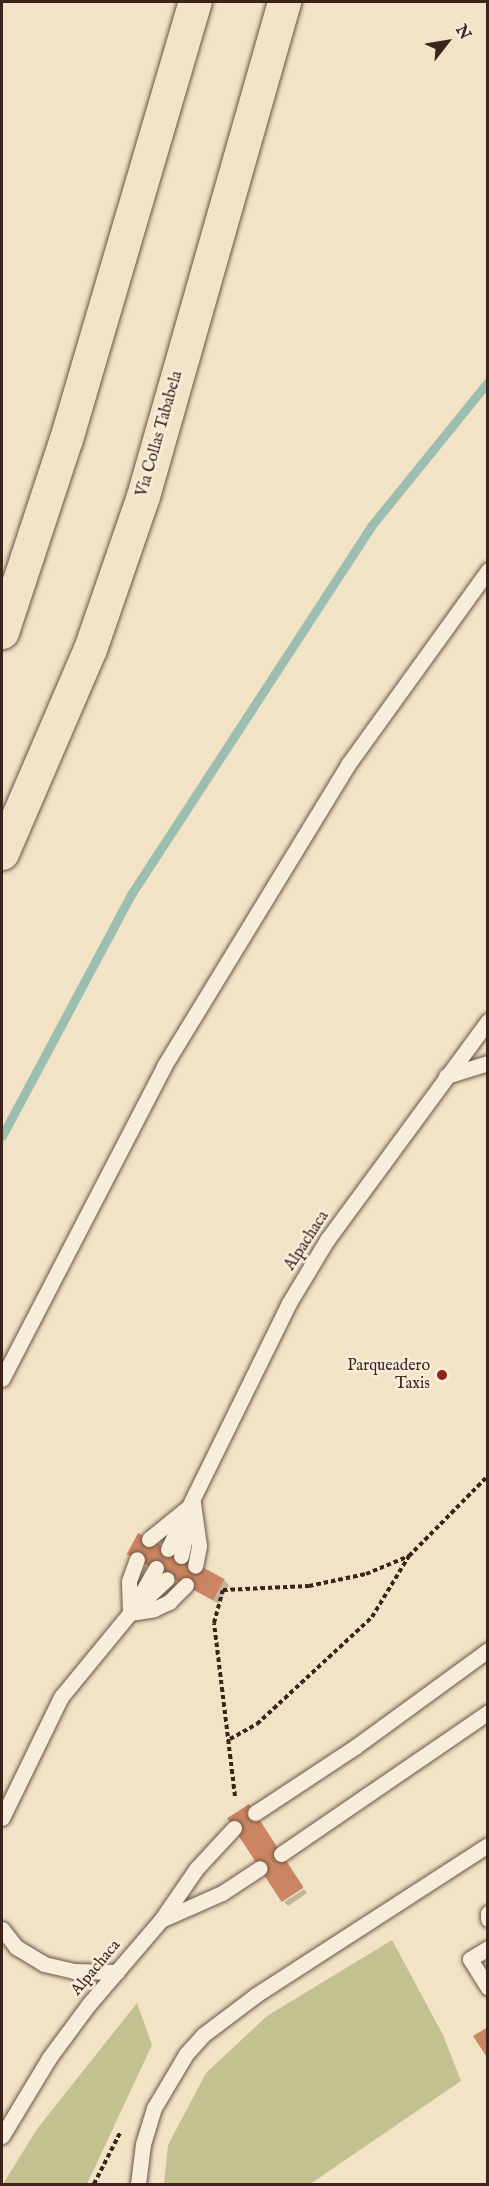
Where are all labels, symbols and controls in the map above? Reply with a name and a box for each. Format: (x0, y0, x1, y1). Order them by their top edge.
north arrow (417, 12, 477, 72)
text: N (450, 22, 475, 44)
street label: Via Collas Tababela (133, 369, 187, 499)
street label: Alpachaca (281, 1208, 333, 1274)
place label: Parqueadero Taxis (347, 1356, 430, 1394)
marker: Parqueadero Taxis (435, 1368, 449, 1382)
street label: Alpachaca (67, 1936, 125, 2000)

